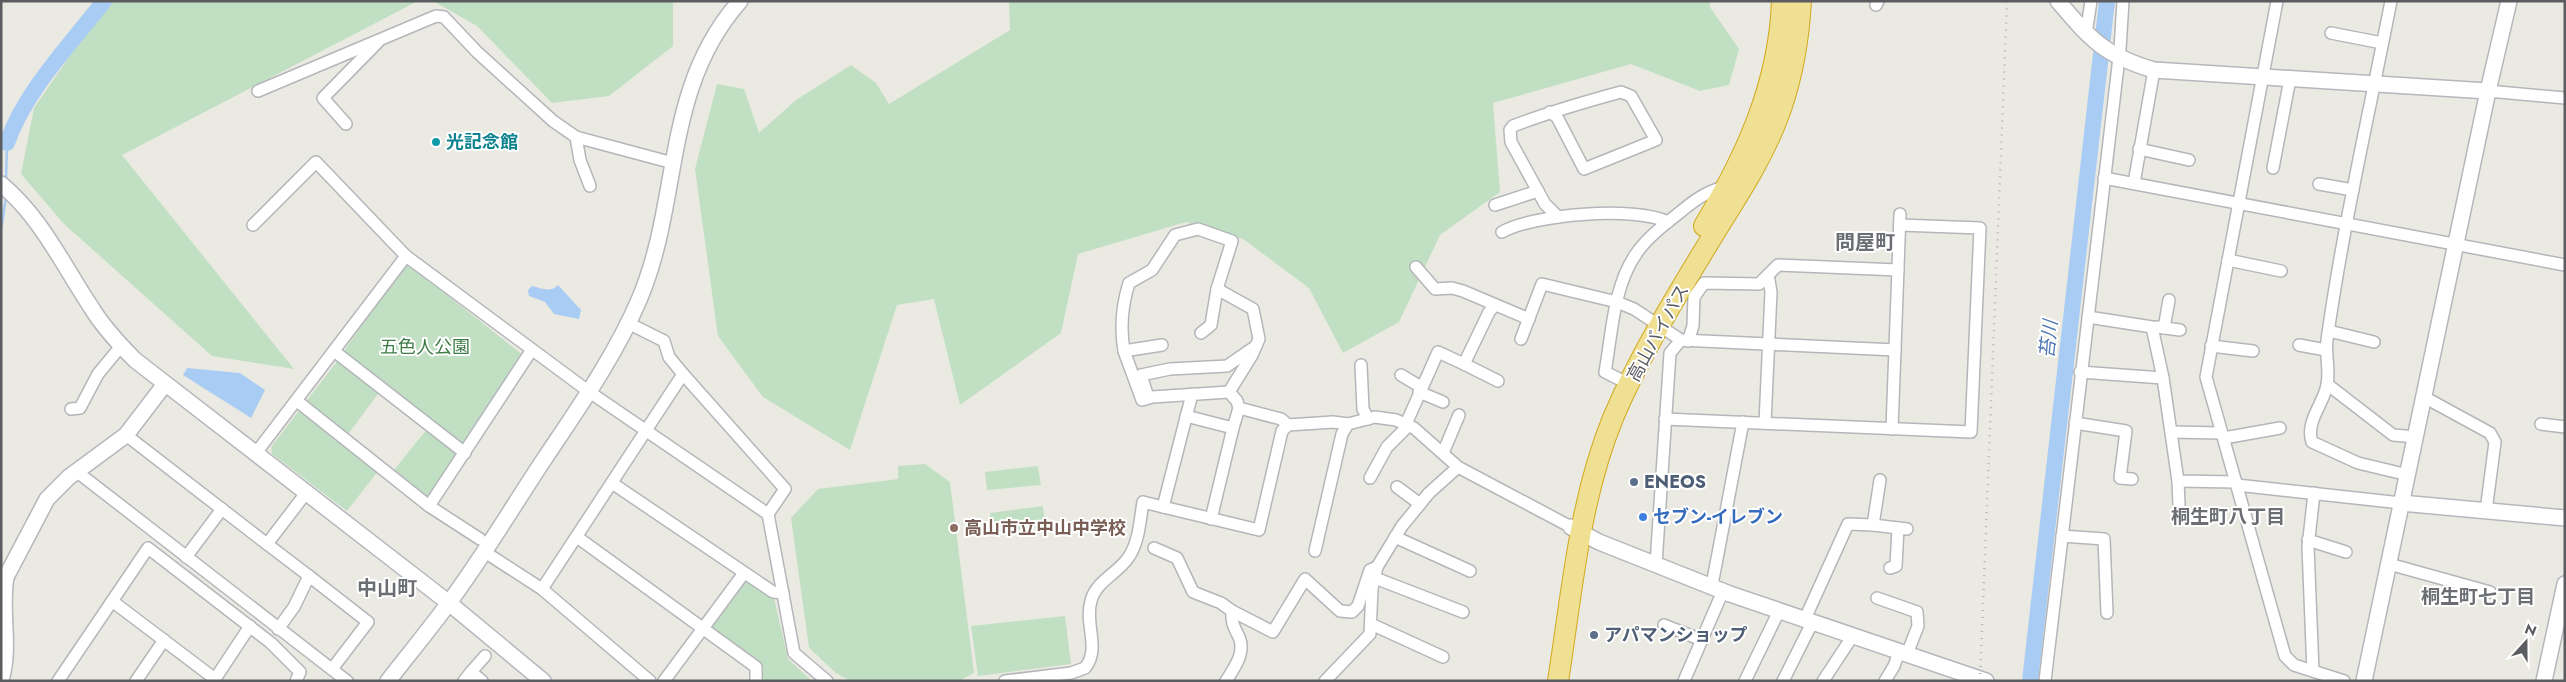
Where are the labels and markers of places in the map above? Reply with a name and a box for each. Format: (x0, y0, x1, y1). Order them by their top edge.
place label: 光記念館 (446, 129, 518, 155)
marker: 光記念館 (430, 136, 442, 148)
place label: ENEOS (1644, 469, 1706, 495)
marker: ENEOS (1628, 476, 1640, 488)
place label: セブン-イレブン (1653, 504, 1783, 530)
marker: セブン-イレブン (1637, 511, 1649, 523)
place label: 高山市立中山中学校 (964, 515, 1126, 541)
marker: 高山市立中山中学校 (948, 522, 960, 534)
place label: アパマンショップ (1604, 622, 1748, 648)
marker: アパマンショップ (1588, 629, 1600, 641)

